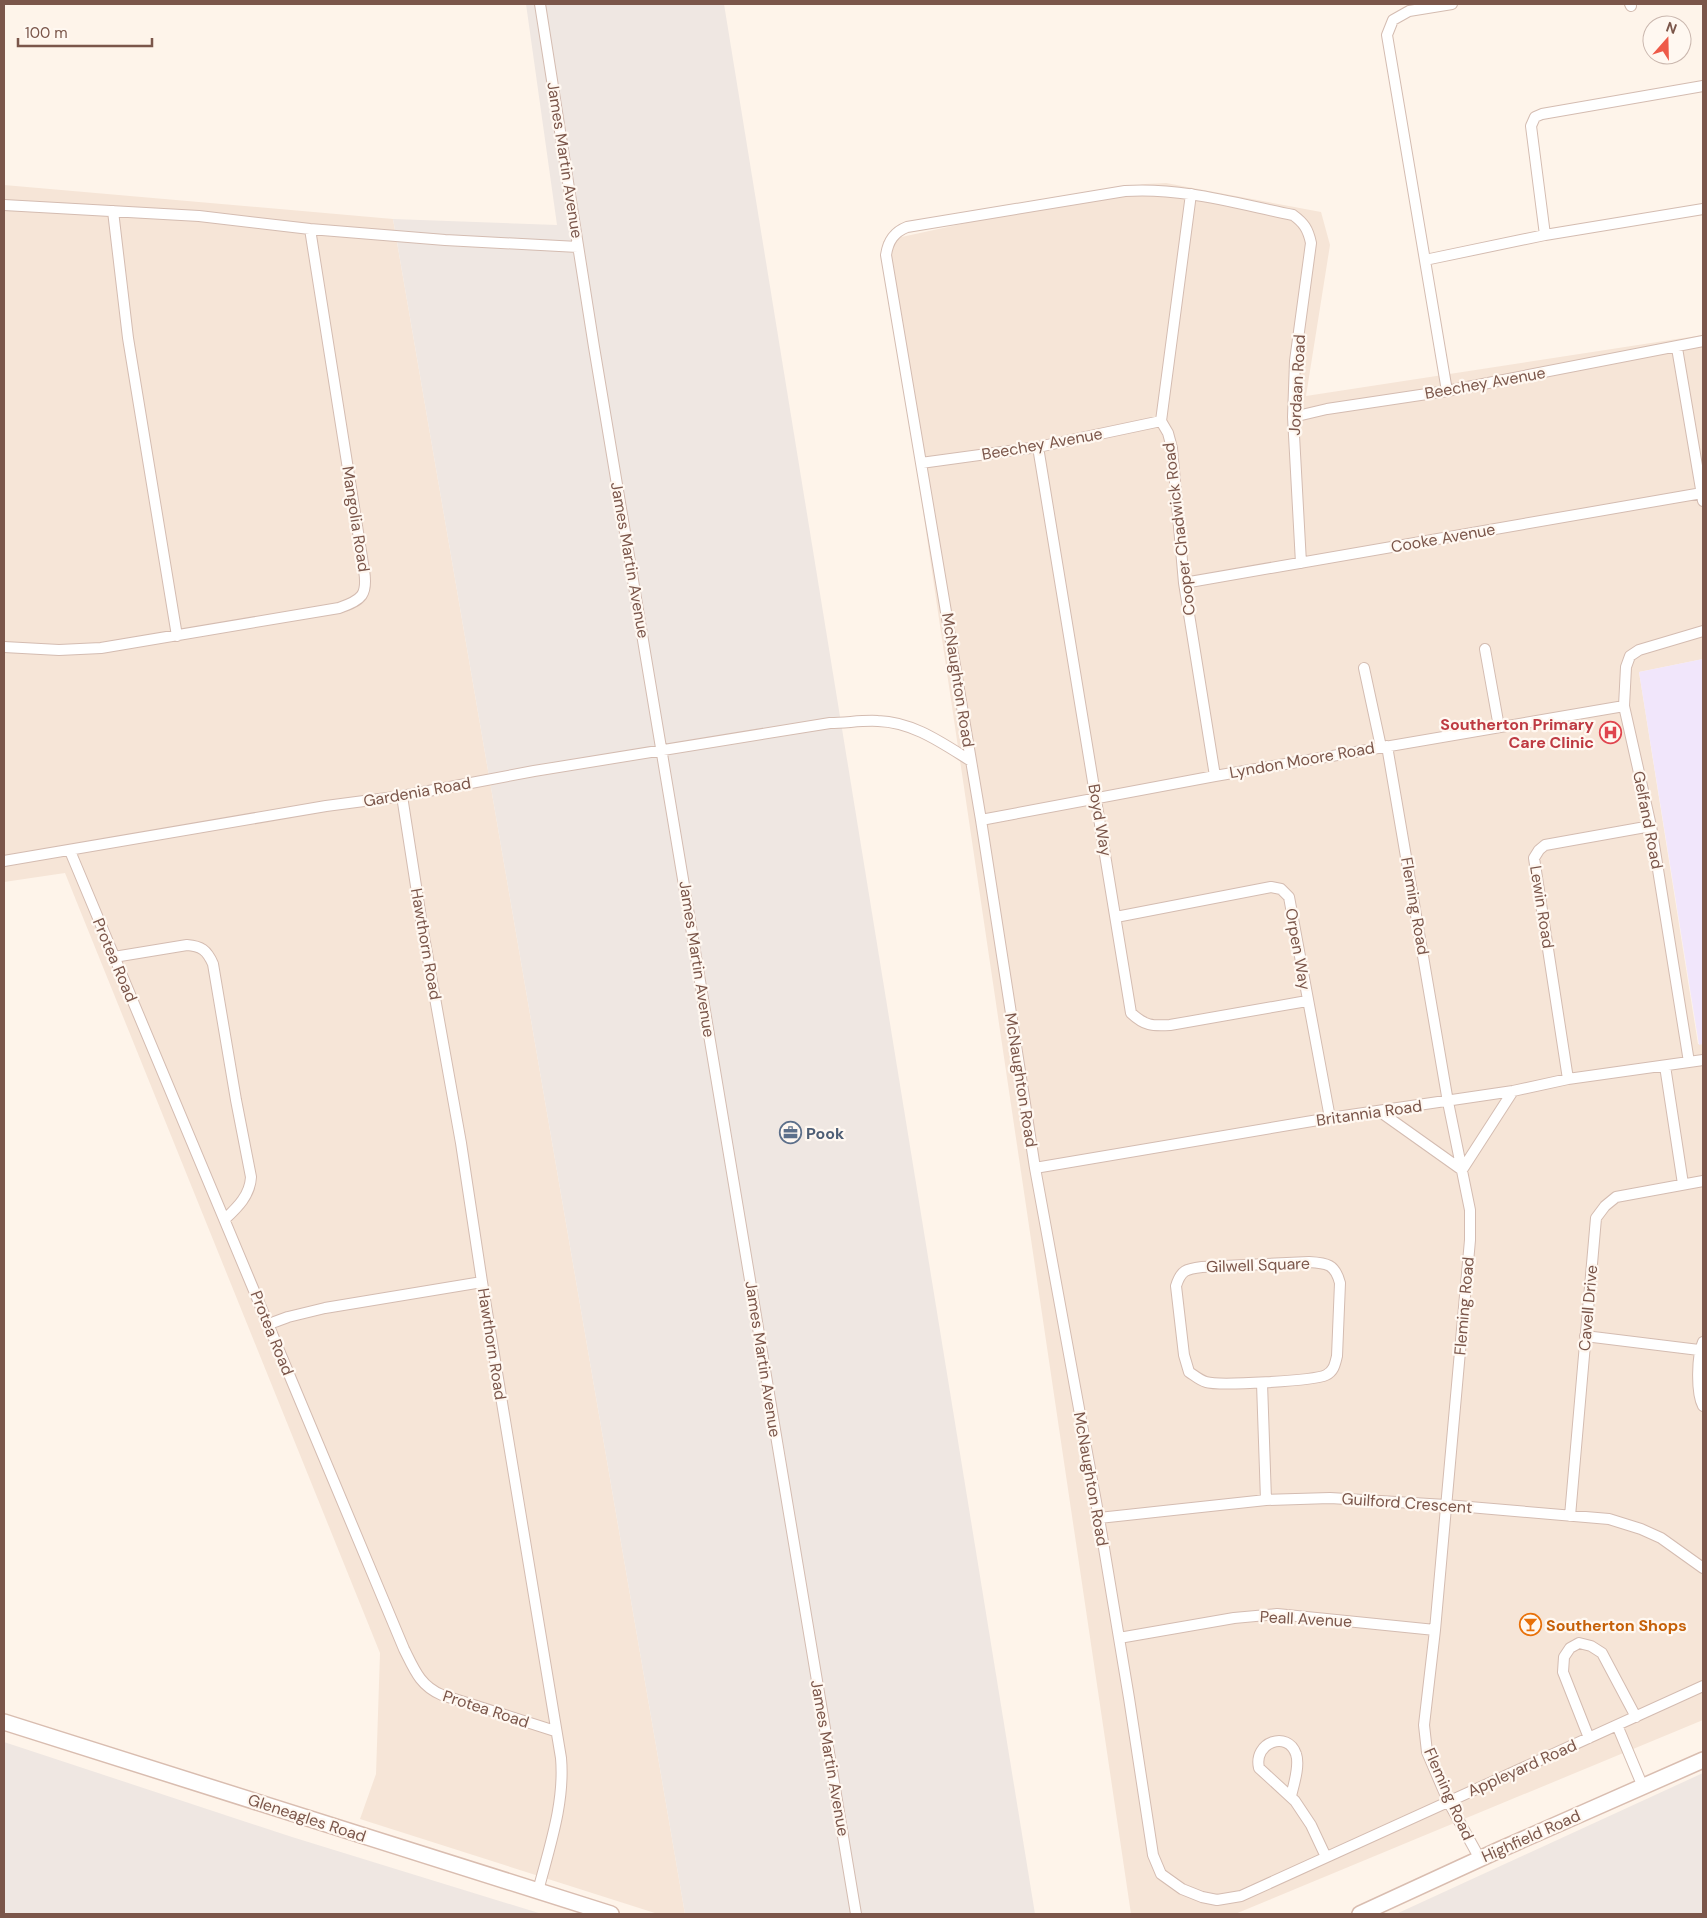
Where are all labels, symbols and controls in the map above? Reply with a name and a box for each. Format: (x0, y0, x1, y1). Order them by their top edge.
scale bar (18, 15, 151, 47)
north arrow (1642, 15, 1692, 65)
text: N (1664, 18, 1679, 38)
text: 100 m (25, 23, 68, 43)
street label: James Martin Avenue (542, 80, 588, 240)
street label: Jordaan Road (1284, 334, 1310, 436)
street label: Beechey Avenue (1423, 362, 1547, 404)
street label: Beechey Avenue (980, 423, 1104, 465)
street label: Cooper Chadwick Road (1158, 441, 1200, 617)
street label: Mangolia Road (337, 464, 375, 574)
street label: James Martin Avenue (606, 480, 654, 640)
street label: Cooke Avenue (1389, 518, 1497, 558)
street label: McNaughton Road (937, 611, 979, 749)
place label: Southerton Primary Care Clinic (1440, 714, 1594, 753)
hospital icon: Southerton Primary Care Clinic (1598, 721, 1622, 745)
street label: Lyndon Moore Road (1228, 737, 1376, 783)
street label: Gelfand Road (1628, 769, 1668, 871)
street label: Gardenia Road (362, 772, 472, 812)
street label: Boyd Way (1083, 782, 1117, 858)
street label: Fleming Road (1396, 855, 1434, 957)
street label: Lewin Road (1525, 864, 1559, 950)
street label: James Martin Avenue (674, 879, 720, 1039)
street label: Hawthorn Road (406, 886, 446, 1002)
street label: Orpen Way (1280, 906, 1316, 992)
street label: Protea Road (88, 915, 142, 1005)
street label: McNaughton Road (1000, 1011, 1042, 1149)
street label: Britannia Road (1315, 1095, 1423, 1131)
office icon: Pook (778, 1121, 802, 1145)
place label: Pook (806, 1123, 845, 1144)
street label: Gilwell Square (1206, 1253, 1310, 1277)
street label: Fleming Road (1449, 1256, 1479, 1356)
street label: Cavell Drive (1574, 1264, 1602, 1352)
street label: James Martin Avenue (740, 1279, 786, 1439)
street label: Hawthorn Road (473, 1286, 511, 1402)
street label: Protea Road (246, 1288, 298, 1378)
street label: McNaughton Road (1069, 1410, 1113, 1548)
street label: Guilford Crescent (1341, 1488, 1473, 1518)
street label: Peall Avenue (1259, 1606, 1353, 1632)
bar icon: Southerton Shops (1518, 1613, 1542, 1637)
place label: Southerton Shops (1546, 1615, 1687, 1636)
street label: James Martin Avenue (806, 1678, 854, 1838)
street label: Protea Road (440, 1685, 532, 1733)
street label: Appleyard Road (1464, 1735, 1580, 1801)
street label: Fleming Road (1419, 1745, 1479, 1843)
street label: Gleneagles Road (245, 1789, 369, 1847)
street label: Highfield Road (1478, 1805, 1584, 1867)

